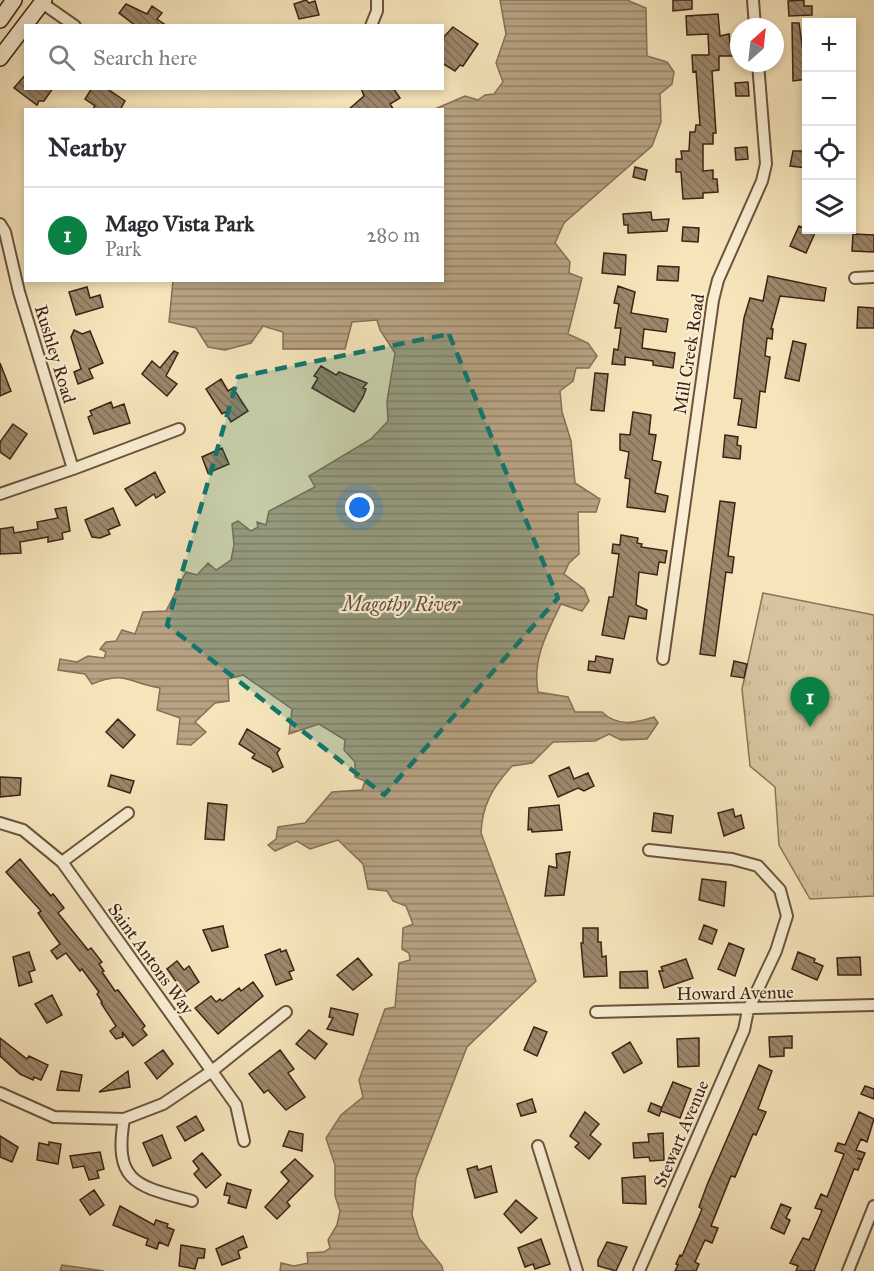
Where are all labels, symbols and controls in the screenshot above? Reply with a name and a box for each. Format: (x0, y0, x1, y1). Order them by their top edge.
north arrow (730, 18, 784, 72)
map controls (802, 18, 856, 234)
button: + (802, 18, 856, 72)
search box (24, 24, 444, 90)
icon: search (45, 41, 78, 74)
text: Search here (93, 44, 197, 71)
button: − (802, 72, 856, 126)
button: locate (802, 126, 856, 180)
text: Nearby (48, 131, 126, 163)
button: layers (802, 180, 856, 234)
text: Mago Vista Park (105, 210, 254, 237)
text: 1 (64, 223, 71, 247)
text: 280 m (367, 223, 420, 247)
text: Park (105, 237, 141, 261)
street label: Mill Creek Road (669, 292, 709, 416)
street label: Rushley Road (30, 302, 80, 406)
your location (345, 493, 374, 522)
water label: Magothy River (340, 592, 461, 616)
pin: 1 (790, 678, 830, 727)
street label: Saint Antons Way (103, 899, 199, 1019)
street label: Howard Avenue (676, 981, 794, 1005)
street label: Stewart Avenue (648, 1077, 714, 1191)

